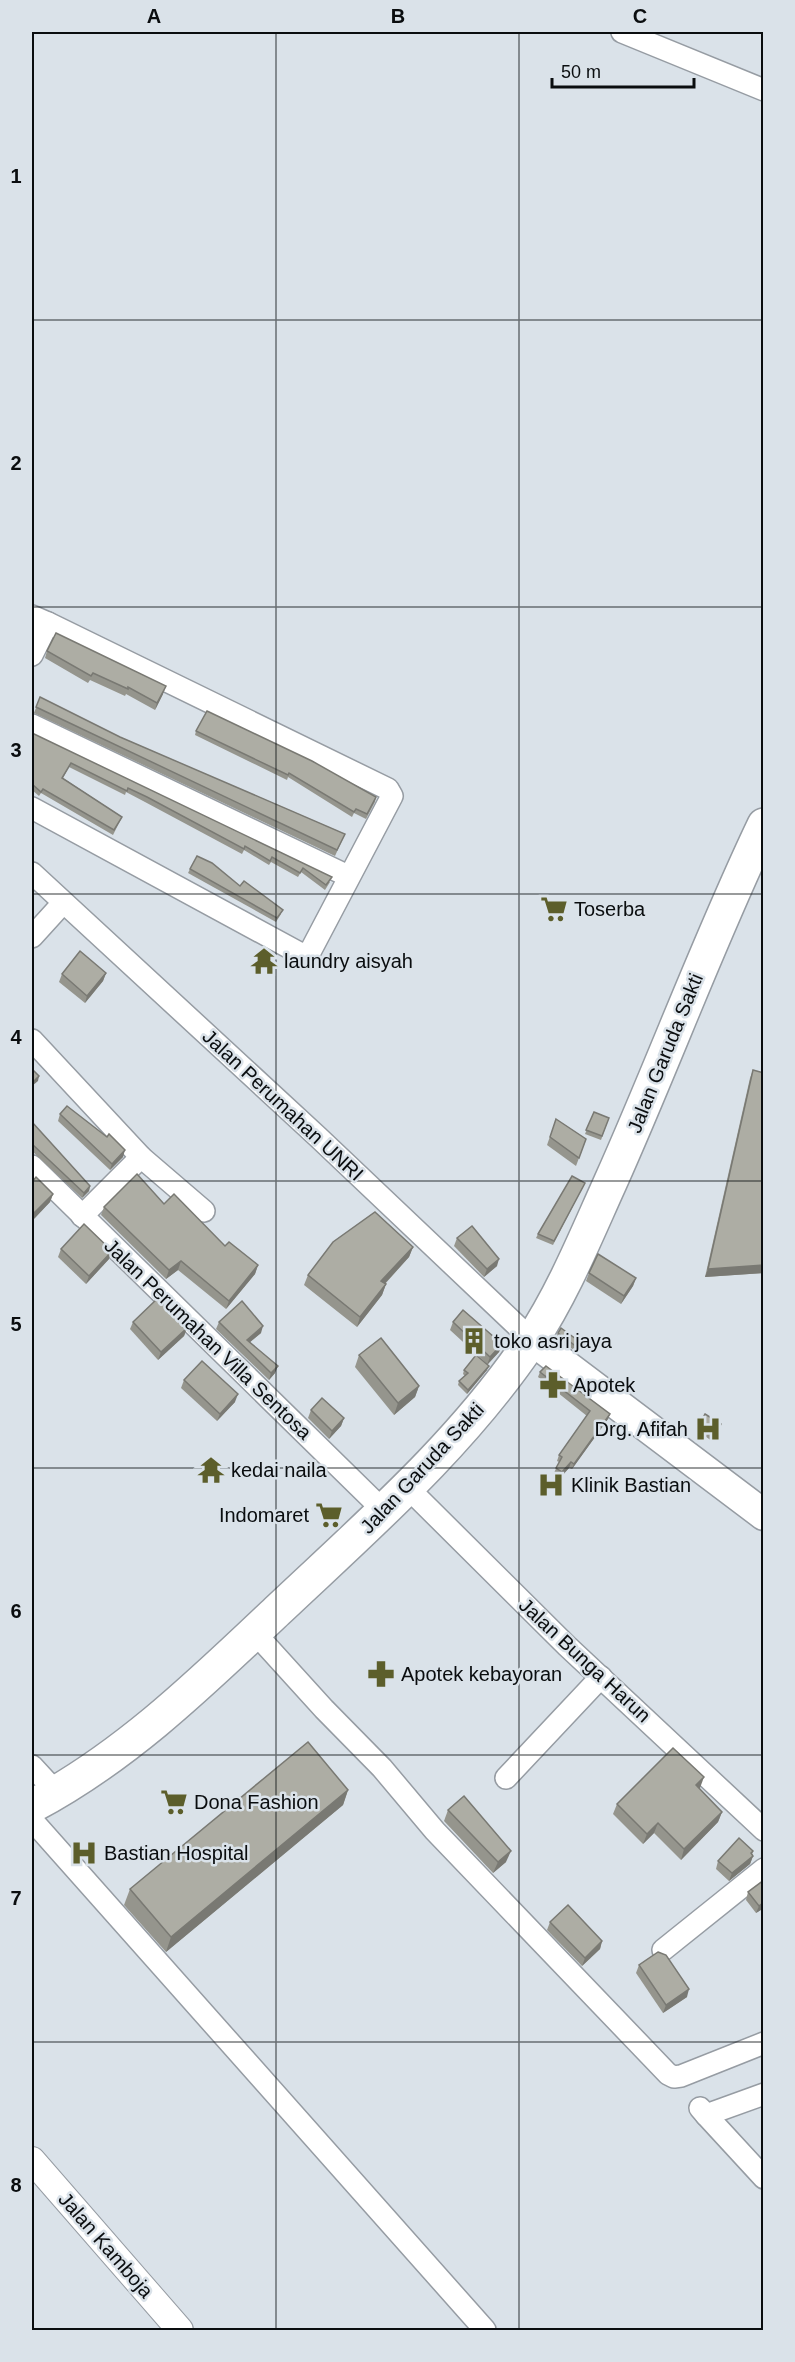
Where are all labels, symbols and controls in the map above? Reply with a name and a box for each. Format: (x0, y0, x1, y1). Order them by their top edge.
text: A (147, 5, 161, 27)
text: B (391, 5, 405, 27)
text: C (633, 5, 647, 27)
scale bar (552, 51, 694, 89)
text: 50 m (561, 62, 601, 82)
text: 1 (10, 165, 22, 187)
text: 2 (10, 452, 22, 474)
text: 3 (10, 739, 22, 761)
supermarket icon: Toserba (539, 894, 569, 924)
place label: Toserba (574, 898, 646, 920)
temple icon: laundry aisyah (249, 946, 279, 976)
place label: laundry aisyah (284, 950, 413, 972)
street label: Jalan Garuda Sakti (623, 970, 707, 1136)
street label: Jalan Perumahan UNRI (198, 1025, 368, 1185)
text: 4 (10, 1026, 22, 1048)
street label: Jalan Perumahan Villa Sentosa (100, 1234, 317, 1444)
text: 5 (10, 1313, 22, 1335)
building icon: toko asri jaya (459, 1326, 489, 1356)
place label: toko asri jaya (494, 1330, 613, 1352)
pharmacy icon: Apotek (538, 1370, 568, 1400)
place label: Apotek (573, 1374, 636, 1396)
street label: Jalan Garuda Sakti (356, 1398, 488, 1538)
hospital icon: Drg. Afifah (693, 1414, 723, 1444)
place label: Drg. Afifah (595, 1418, 688, 1440)
temple icon: kedai naila (196, 1455, 226, 1485)
place label: kedai naila (231, 1459, 328, 1481)
hospital icon: Klinik Bastian (536, 1470, 566, 1500)
place label: Klinik Bastian (571, 1474, 691, 1496)
supermarket icon: Indomaret (314, 1500, 344, 1530)
place label: Indomaret (219, 1504, 309, 1526)
street label: Jalan Bunga Harun (515, 1594, 655, 1726)
text: 6 (10, 1600, 22, 1622)
pharmacy icon: Apotek kebayoran (366, 1659, 396, 1689)
place label: Apotek kebayoran (401, 1663, 562, 1685)
supermarket icon: Dona Fashion (159, 1787, 189, 1817)
place label: Dona Fashion (194, 1791, 319, 1813)
hospital icon: Bastian Hospital (69, 1838, 99, 1868)
place label: Bastian Hospital (104, 1842, 249, 1864)
text: 7 (10, 1887, 22, 1909)
text: 8 (10, 2174, 22, 2196)
street label: Jalan Kamboja (54, 2188, 158, 2303)

